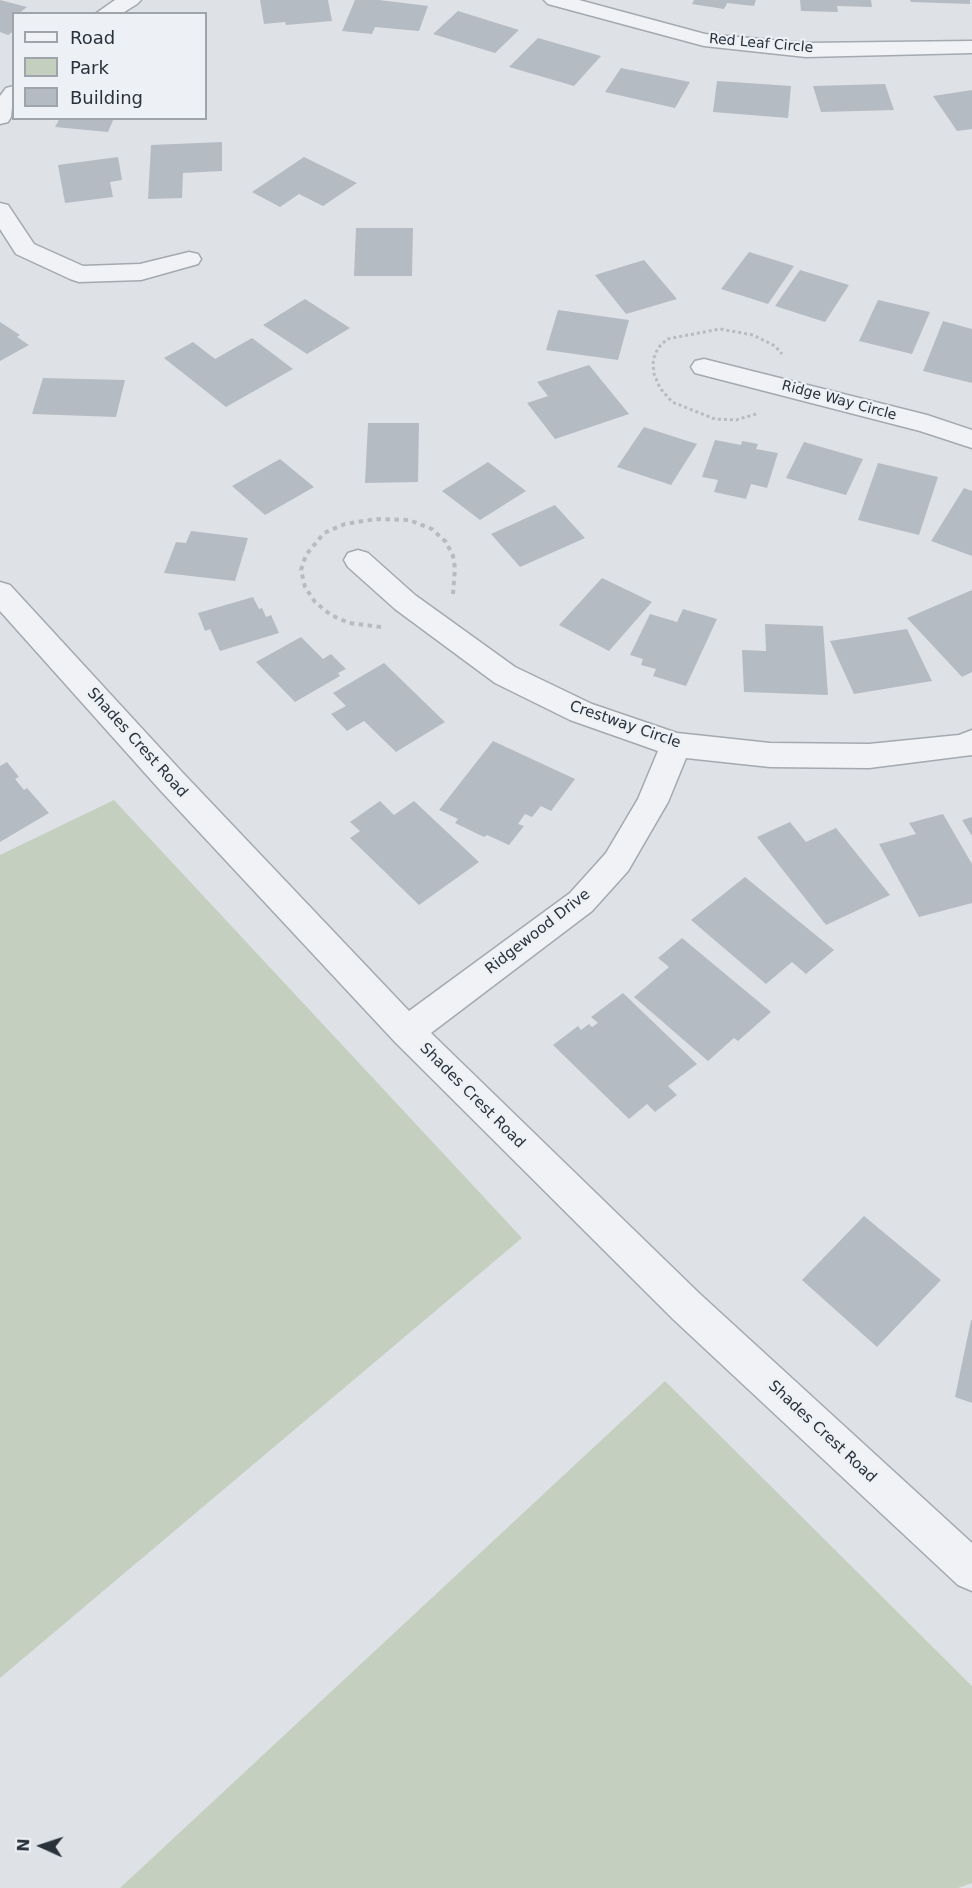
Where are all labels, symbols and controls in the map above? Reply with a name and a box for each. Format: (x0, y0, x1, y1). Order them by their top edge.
legend (12, 12, 207, 120)
text: Road (70, 27, 115, 48)
street label: Red Leaf Circle (708, 31, 814, 57)
text: Park (70, 57, 109, 78)
text: Building (70, 87, 143, 108)
street label: Ridge Way Circle (780, 378, 898, 424)
street label: Shades Crest Road (83, 685, 191, 801)
street label: Crestway Circle (567, 698, 683, 752)
street label: Ridgewood Drive (482, 886, 594, 978)
street label: Shades Crest Road (416, 1040, 528, 1152)
street label: Shades Crest Road (764, 1377, 880, 1487)
north arrow (12, 1816, 72, 1876)
text: N (14, 1838, 33, 1852)

